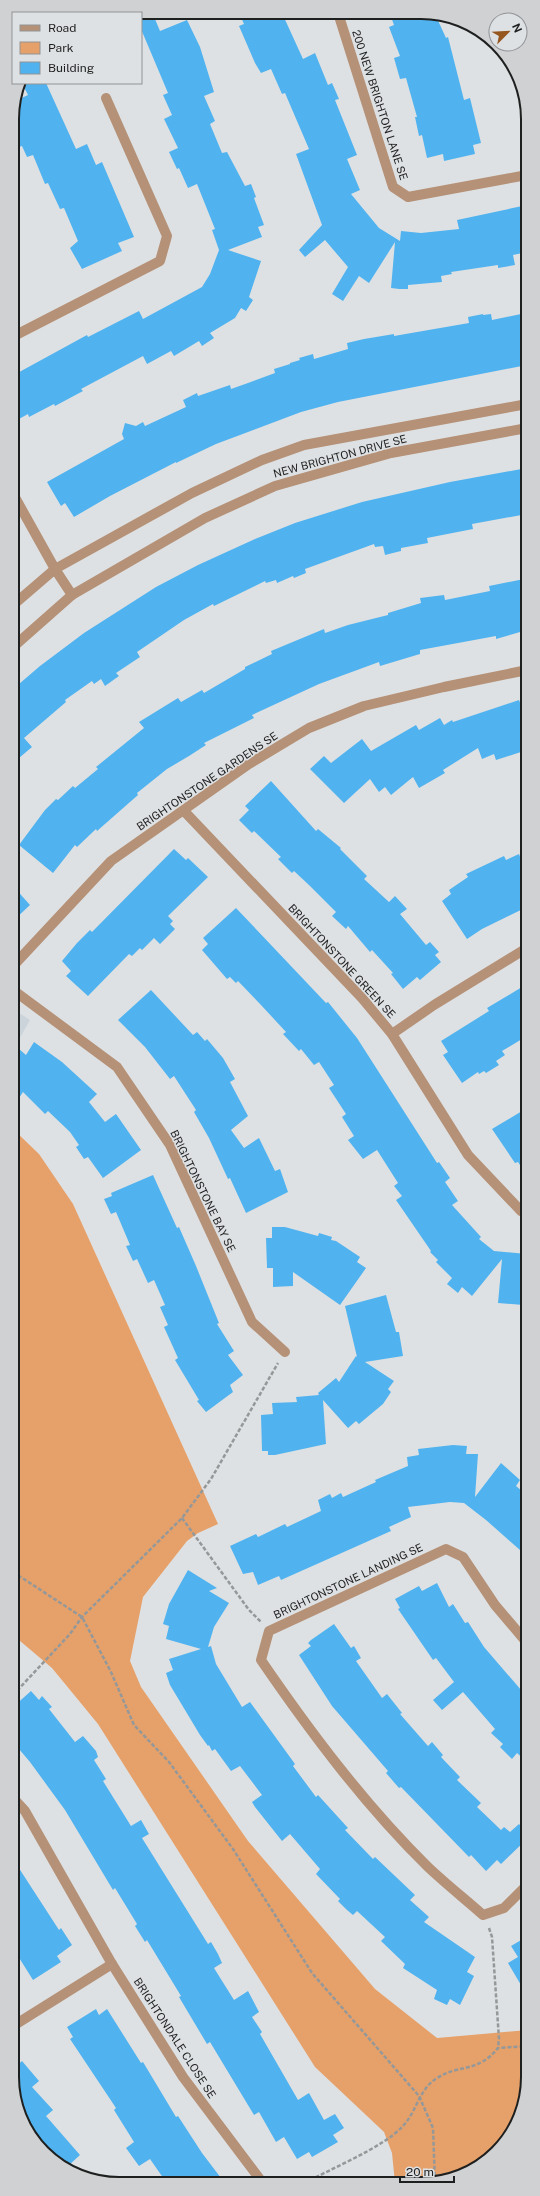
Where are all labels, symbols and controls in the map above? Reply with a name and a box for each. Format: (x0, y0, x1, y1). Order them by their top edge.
legend (12, 12, 142, 84)
north arrow (488, 12, 528, 52)
text: Road (48, 21, 76, 35)
text: N (510, 22, 524, 34)
street label: 200 NEW BRIGHTON LANE SE (350, 28, 410, 182)
text: Park (48, 41, 74, 55)
text: Building (48, 61, 94, 75)
street label: NEW BRIGHTON DRIVE SE (272, 432, 408, 480)
street label: BRIGHTONSTONE GARDENS SE (134, 729, 280, 833)
street label: BRIGHTONSTONE GREEN SE (286, 902, 398, 1021)
street label: BRIGHTONSTONE BAY SE (168, 1128, 238, 1254)
street label: BRIGHTONSTONE LANDING SE (271, 1541, 425, 1621)
street label: BRIGHTONDALE CLOSE SE (132, 1976, 219, 2101)
scale bar (400, 2158, 454, 2184)
text: 20 m (406, 2165, 434, 2179)

